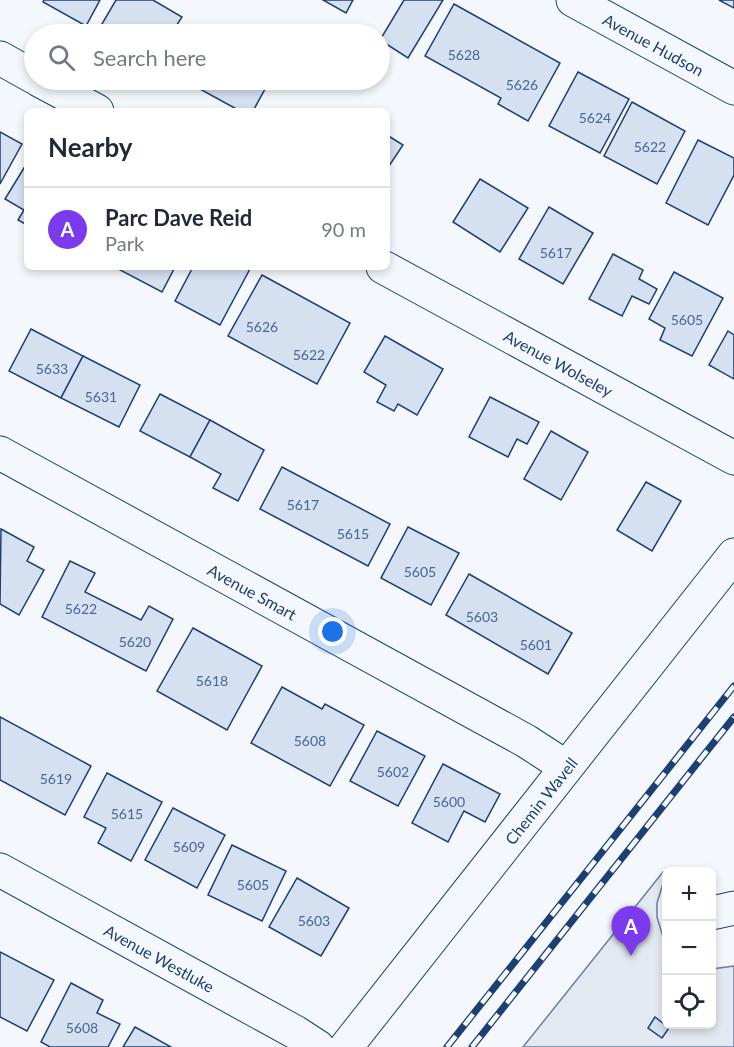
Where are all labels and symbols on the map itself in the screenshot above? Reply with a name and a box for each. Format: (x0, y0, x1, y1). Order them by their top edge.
street label: Avenue Hudson (600, 9, 707, 79)
house number: 5628 (448, 46, 480, 63)
house number: 5626 (506, 76, 538, 93)
house number: 5624 (579, 109, 611, 126)
house number: 5622 (634, 138, 666, 155)
house number: 5617 (540, 244, 572, 261)
house number: 5605 (671, 311, 703, 328)
house number: 5626 (246, 318, 278, 335)
street label: Avenue Wolseley (501, 325, 617, 400)
house number: 5622 (293, 346, 325, 363)
house number: 5633 (36, 360, 68, 377)
house number: 5631 (85, 388, 117, 405)
house number: 5617 (287, 496, 319, 513)
house number: 5615 (337, 525, 369, 542)
street label: Avenue Smart (205, 559, 301, 623)
house number: 5605 (404, 563, 436, 580)
house number: 5622 (65, 600, 97, 617)
house number: 5603 (466, 608, 498, 625)
your location (318, 617, 347, 646)
house number: 5620 (119, 633, 151, 650)
house number: 5601 (520, 636, 552, 653)
house number: 5618 (196, 672, 228, 689)
house number: 5608 (294, 732, 326, 749)
street label: Chemin Wavell (500, 753, 581, 848)
house number: 5602 (377, 763, 409, 780)
house number: 5619 (40, 770, 72, 787)
house number: 5600 (433, 793, 465, 810)
house number: 5615 (111, 805, 143, 822)
house number: 5609 (173, 838, 205, 855)
house number: 5605 (237, 876, 269, 893)
pin: A (612, 906, 650, 956)
house number: 5603 (298, 912, 330, 929)
street label: Avenue Westluke (101, 920, 218, 995)
house number: 5608 (66, 1019, 98, 1036)

